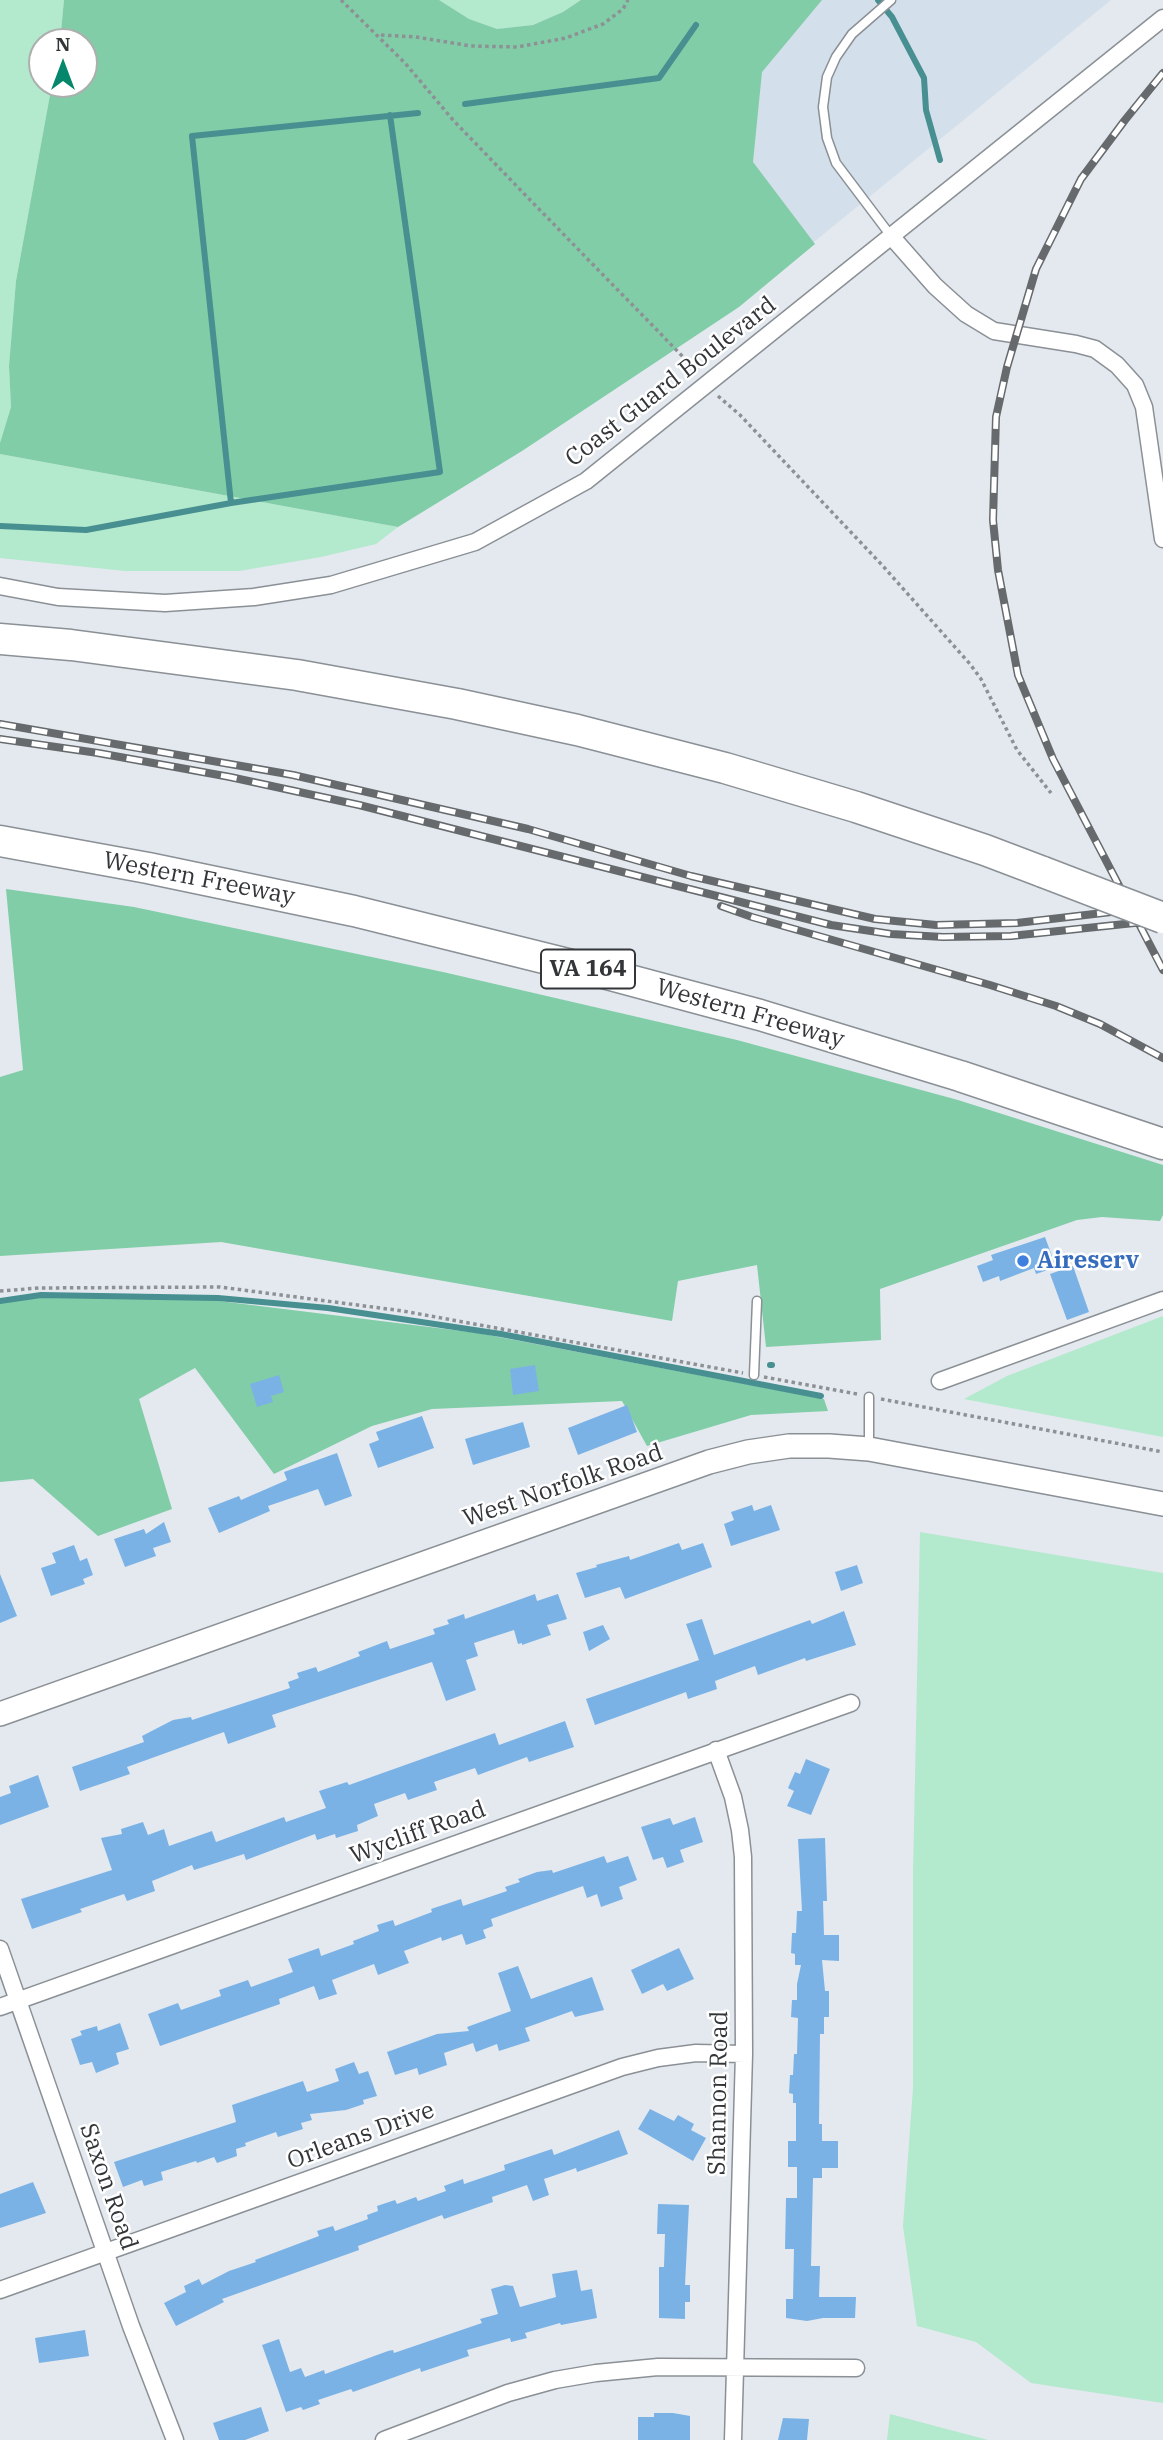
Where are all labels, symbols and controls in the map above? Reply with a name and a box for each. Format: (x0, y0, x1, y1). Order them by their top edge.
north arrow (28, 28, 98, 98)
text: N (55, 32, 71, 56)
street label: Coast Guard Boulevard (560, 291, 782, 473)
street label: Western Freeway (101, 846, 297, 912)
road number: VA 164 (541, 950, 635, 988)
street label: Western Freeway (653, 973, 847, 1055)
place label: Aireserv (1037, 1247, 1139, 1275)
marker: Aireserv (1015, 1253, 1031, 1269)
street label: West Norfolk Road (459, 1438, 667, 1534)
street label: Wycliff Road (346, 1795, 490, 1871)
street label: Shannon Road (703, 2010, 735, 2176)
street label: Orleans Drive (284, 2096, 438, 2176)
street label: Saxon Road (73, 2120, 143, 2254)

